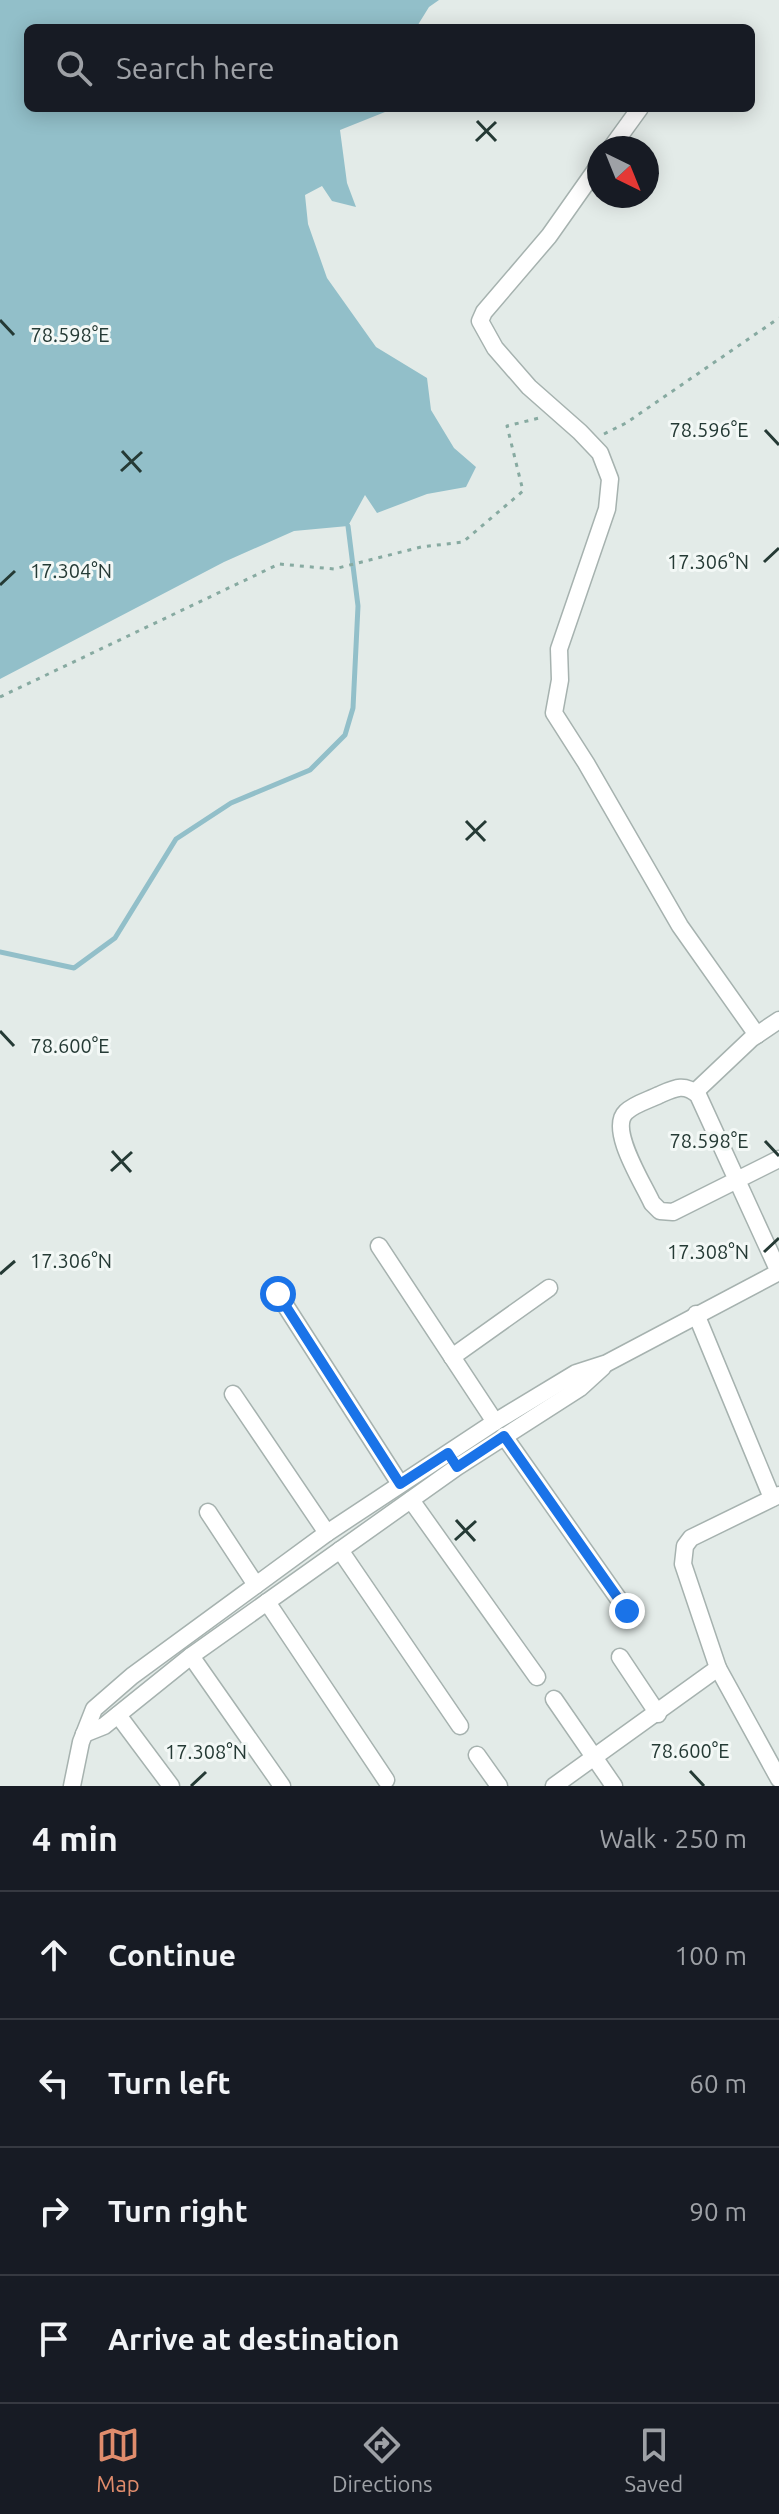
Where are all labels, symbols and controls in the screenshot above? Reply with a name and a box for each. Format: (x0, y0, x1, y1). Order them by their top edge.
search box (24, 24, 755, 112)
icon: search (52, 46, 96, 90)
text: Search here (116, 51, 275, 85)
north arrow (587, 136, 659, 208)
text: 78.598°E (31, 323, 110, 346)
text: 78.596°E (670, 418, 749, 441)
text: 17.306°N (667, 550, 749, 573)
text: 17.304°N (30, 559, 112, 582)
text: 78.600°E (31, 1034, 110, 1057)
text: 78.598°E (670, 1129, 749, 1152)
text: 17.308°N (667, 1240, 749, 1263)
text: 17.306°N (30, 1249, 112, 1272)
route start (260, 1276, 296, 1312)
route end (609, 1593, 645, 1629)
text: 78.600°E (651, 1739, 730, 1762)
text: 17.308°N (165, 1740, 247, 1763)
text: 4 min (32, 1819, 118, 1857)
text: Walk · 250 m (599, 1824, 747, 1853)
icon: ahead (32, 1933, 76, 1977)
text: Continue (108, 1938, 236, 1972)
text: 100 m (675, 1941, 747, 1970)
icon: left (32, 2061, 76, 2105)
text: Turn left (108, 2066, 230, 2100)
text: 60 m (689, 2069, 747, 2098)
icon: right (32, 2189, 76, 2233)
text: Turn right (108, 2194, 248, 2228)
text: 90 m (689, 2197, 747, 2226)
icon: arrive (32, 2317, 76, 2361)
text: Arrive at destination (108, 2322, 400, 2356)
tab: Map (96, 2423, 140, 2496)
tab: Directions (332, 2423, 433, 2496)
tab: Saved (624, 2423, 683, 2496)

